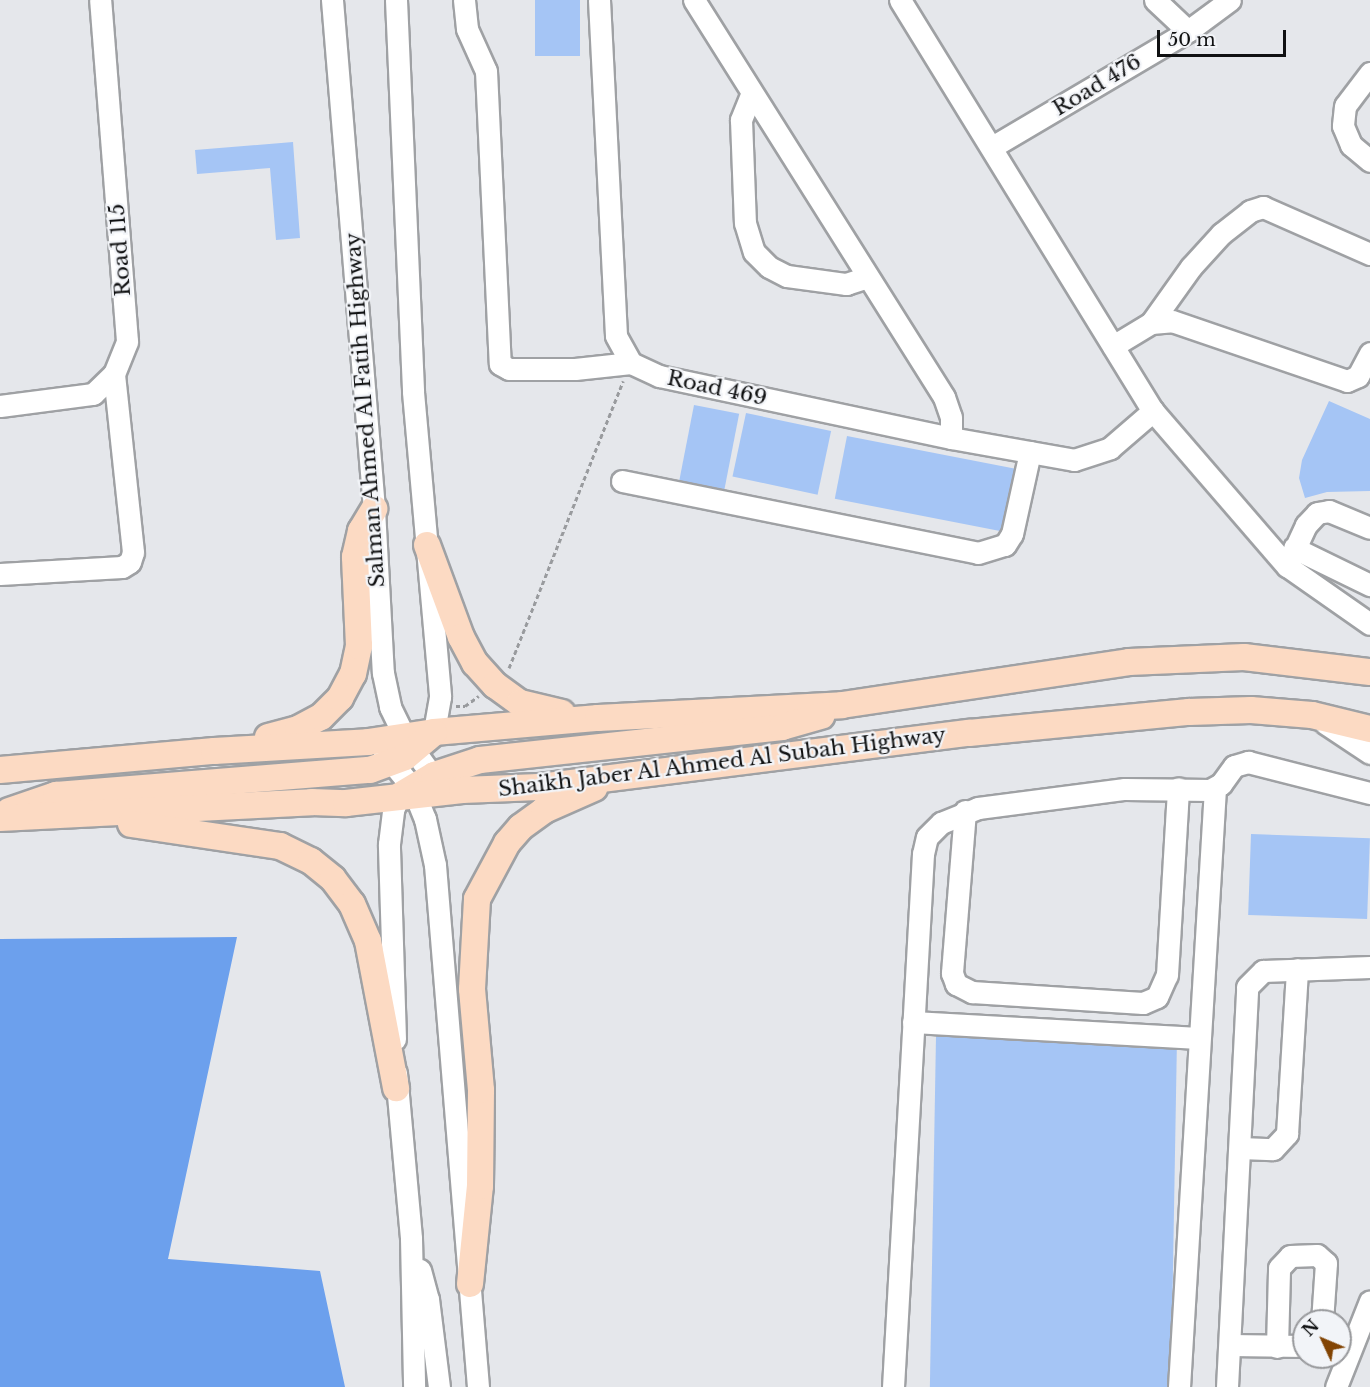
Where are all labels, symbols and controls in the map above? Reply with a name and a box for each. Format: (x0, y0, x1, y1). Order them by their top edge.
scale bar (1160, 18, 1289, 56)
text: 50 m (1168, 29, 1216, 51)
street label: Road 476 (1048, 49, 1146, 121)
street label: Road 115 (104, 203, 136, 297)
street label: Salman Ahmed Al Fatih Highway (340, 231, 390, 589)
street label: Road 469 (665, 365, 769, 411)
street label: Shaikh Jaber Al Ahmed Al Subah Highway (495, 722, 949, 802)
north arrow (1292, 1309, 1352, 1369)
text: N (1298, 1316, 1323, 1340)

